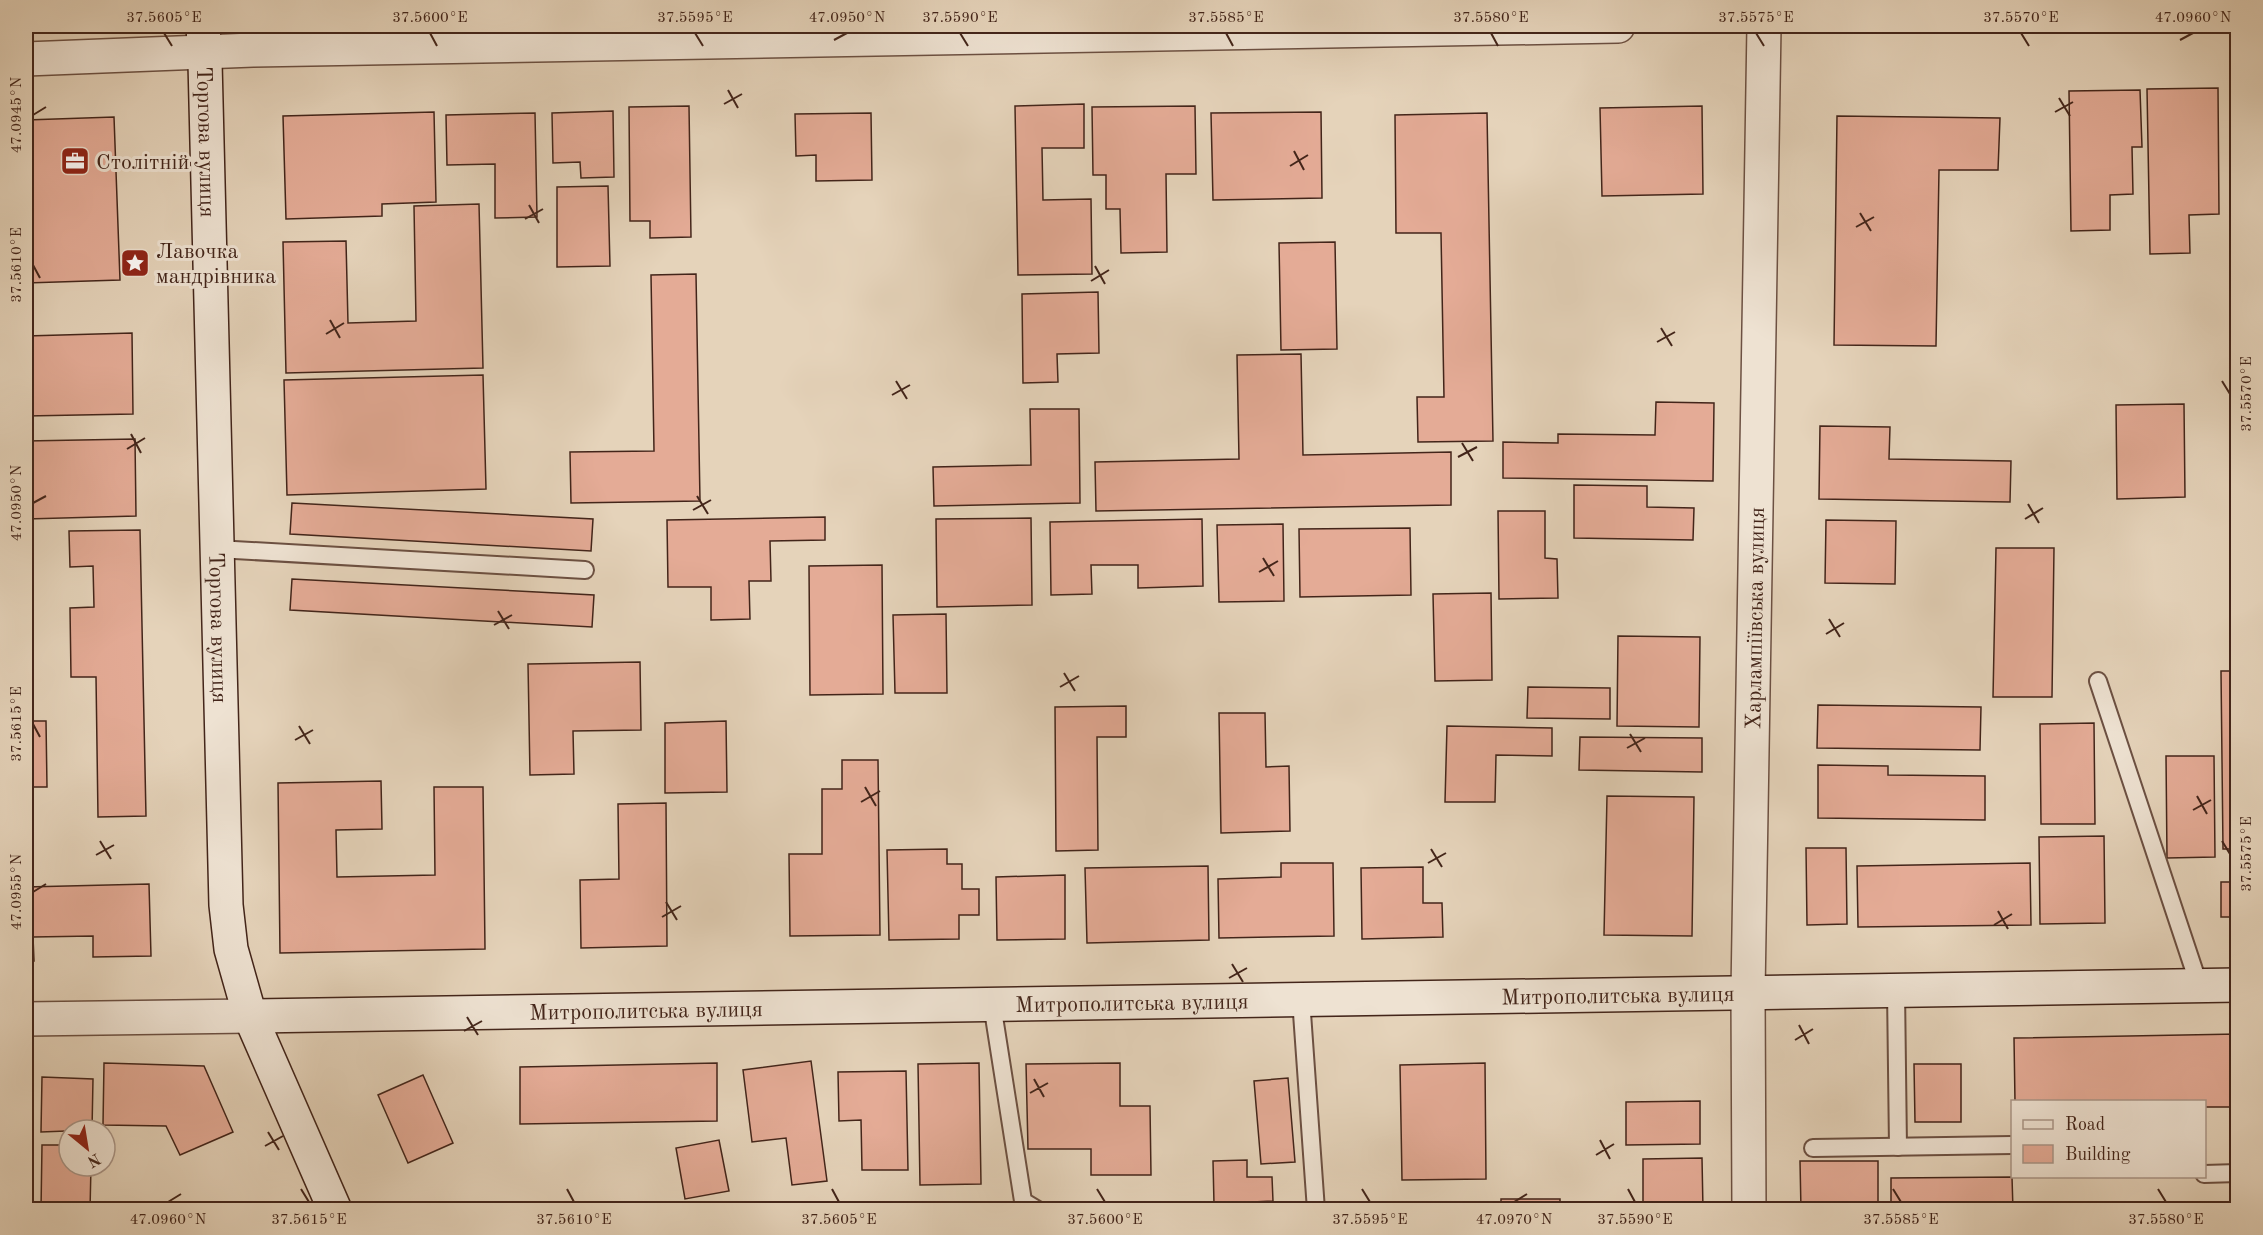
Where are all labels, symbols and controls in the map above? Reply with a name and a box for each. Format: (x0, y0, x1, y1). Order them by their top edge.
text: 37.5605°E (126, 11, 202, 26)
text: 37.5600°E (392, 11, 468, 26)
text: 37.5595°E (657, 11, 733, 26)
text: 47.0950°N (809, 11, 886, 26)
text: 37.5590°E (922, 11, 998, 26)
text: 37.5585°E (1188, 11, 1264, 26)
text: 37.5580°E (1453, 11, 1529, 26)
text: 37.5575°E (1718, 11, 1794, 26)
text: 37.5570°E (1983, 11, 2059, 26)
text: 47.0960°N (2155, 11, 2232, 26)
street label: Торгова вулиця (192, 66, 218, 218)
text: 47.0945°N (10, 76, 25, 153)
office icon: Столітній (59, 145, 91, 177)
place label: Столітній (96, 152, 189, 174)
text: 37.5610°E (10, 227, 25, 303)
place label: Лавочка мандрівника (156, 241, 276, 288)
place icon: Лавочка мандрівника (119, 247, 151, 279)
text: 37.5570°E (2240, 356, 2255, 432)
text: 47.0950°N (10, 464, 25, 541)
street label: Харлампіївська вулиця (1743, 507, 1769, 730)
street label: Торгова вулиця (204, 552, 230, 704)
text: 37.5615°E (10, 686, 25, 762)
text: 37.5575°E (2240, 816, 2255, 892)
text: 47.0955°N (10, 853, 25, 930)
street label: Митрополитська вулиця (1501, 984, 1735, 1009)
street label: Митрополитська вулиця (1015, 991, 1249, 1017)
street label: Митрополитська вулиця (529, 999, 763, 1025)
legend (2011, 1100, 2206, 1178)
text: Road (2065, 1116, 2105, 1134)
north arrow (57, 1118, 117, 1178)
text: Building (2065, 1146, 2131, 1164)
text: N (84, 1149, 103, 1170)
text: 47.0960°N (130, 1213, 207, 1228)
text: 37.5615°E (271, 1213, 347, 1228)
text: 37.5610°E (536, 1213, 612, 1228)
text: 37.5605°E (801, 1213, 877, 1228)
text: 37.5600°E (1067, 1213, 1143, 1228)
text: 37.5595°E (1332, 1213, 1408, 1228)
text: 47.0970°N (1476, 1213, 1553, 1228)
text: 37.5590°E (1597, 1213, 1673, 1228)
text: 37.5585°E (1863, 1213, 1939, 1228)
text: 37.5580°E (2128, 1213, 2204, 1228)

